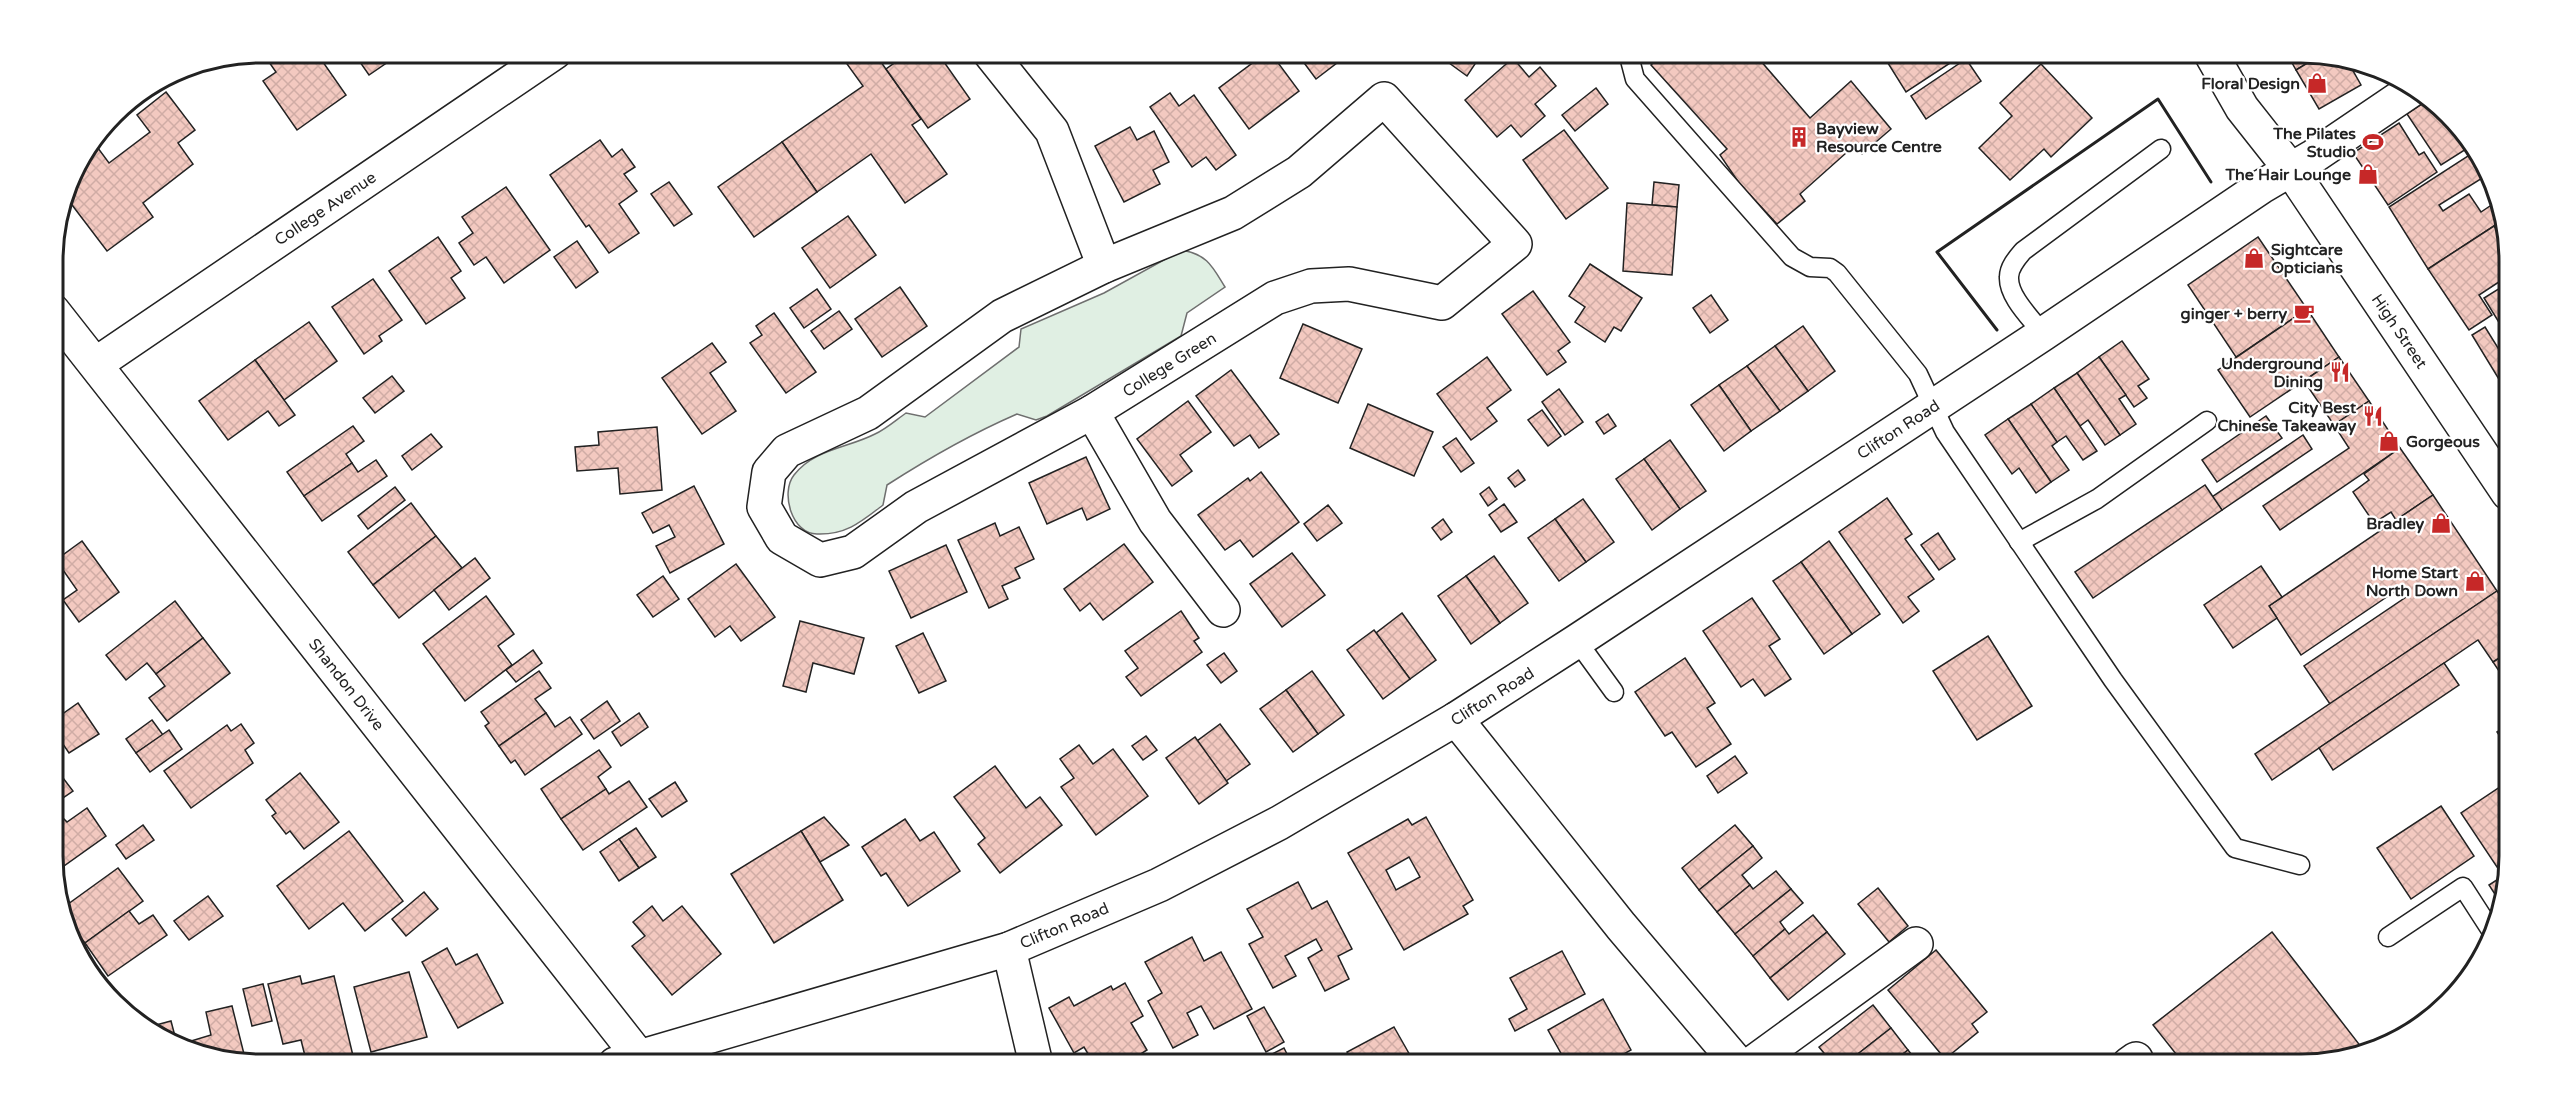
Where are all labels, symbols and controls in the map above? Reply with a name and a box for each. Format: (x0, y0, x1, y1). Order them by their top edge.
shop icon: Floral Design (2305, 71, 2329, 95)
place label: Floral Design (2201, 74, 2300, 94)
place label: Bayview Resource Centre (1816, 119, 1942, 157)
place label: The Pilates Studio (2272, 124, 2356, 162)
building icon: Bayview Resource Centre (1787, 125, 1811, 149)
sports icon: The Pilates Studio (2361, 130, 2385, 154)
shop icon: The Hair Lounge (2356, 162, 2380, 186)
place label: The Hair Lounge (2224, 165, 2351, 185)
street label: College Avenue (271, 167, 380, 250)
place label: Sightcare Opticians (2271, 240, 2343, 278)
shop icon: Sightcare Opticians (2242, 246, 2266, 270)
street label: High Street (2367, 290, 2431, 373)
cafe icon: ginger + berry (2292, 301, 2316, 325)
place label: ginger + berry (2181, 304, 2287, 324)
street label: College Green (1119, 328, 1220, 402)
place label: Underground Dining (2221, 354, 2323, 392)
restaurant icon: Underground Dining (2328, 360, 2352, 384)
street label: Clifton Road (1853, 396, 1944, 464)
place label: City Best Chinese Takeaway (2218, 398, 2357, 436)
restaurant icon: City Best Chinese Takeaway (2361, 404, 2385, 428)
shop icon: Gorgeous (2377, 429, 2401, 453)
place label: Gorgeous (2406, 432, 2480, 452)
shop icon: Bradley (2429, 511, 2453, 535)
place label: Bradley (2366, 514, 2424, 534)
place label: Home Start North Down (2366, 563, 2459, 601)
shop icon: Home Start North Down (2463, 569, 2487, 593)
street label: Shandon Drive (304, 635, 388, 735)
street label: Clifton Road (1447, 663, 1538, 730)
street label: Clifton Road (1017, 898, 1112, 954)

